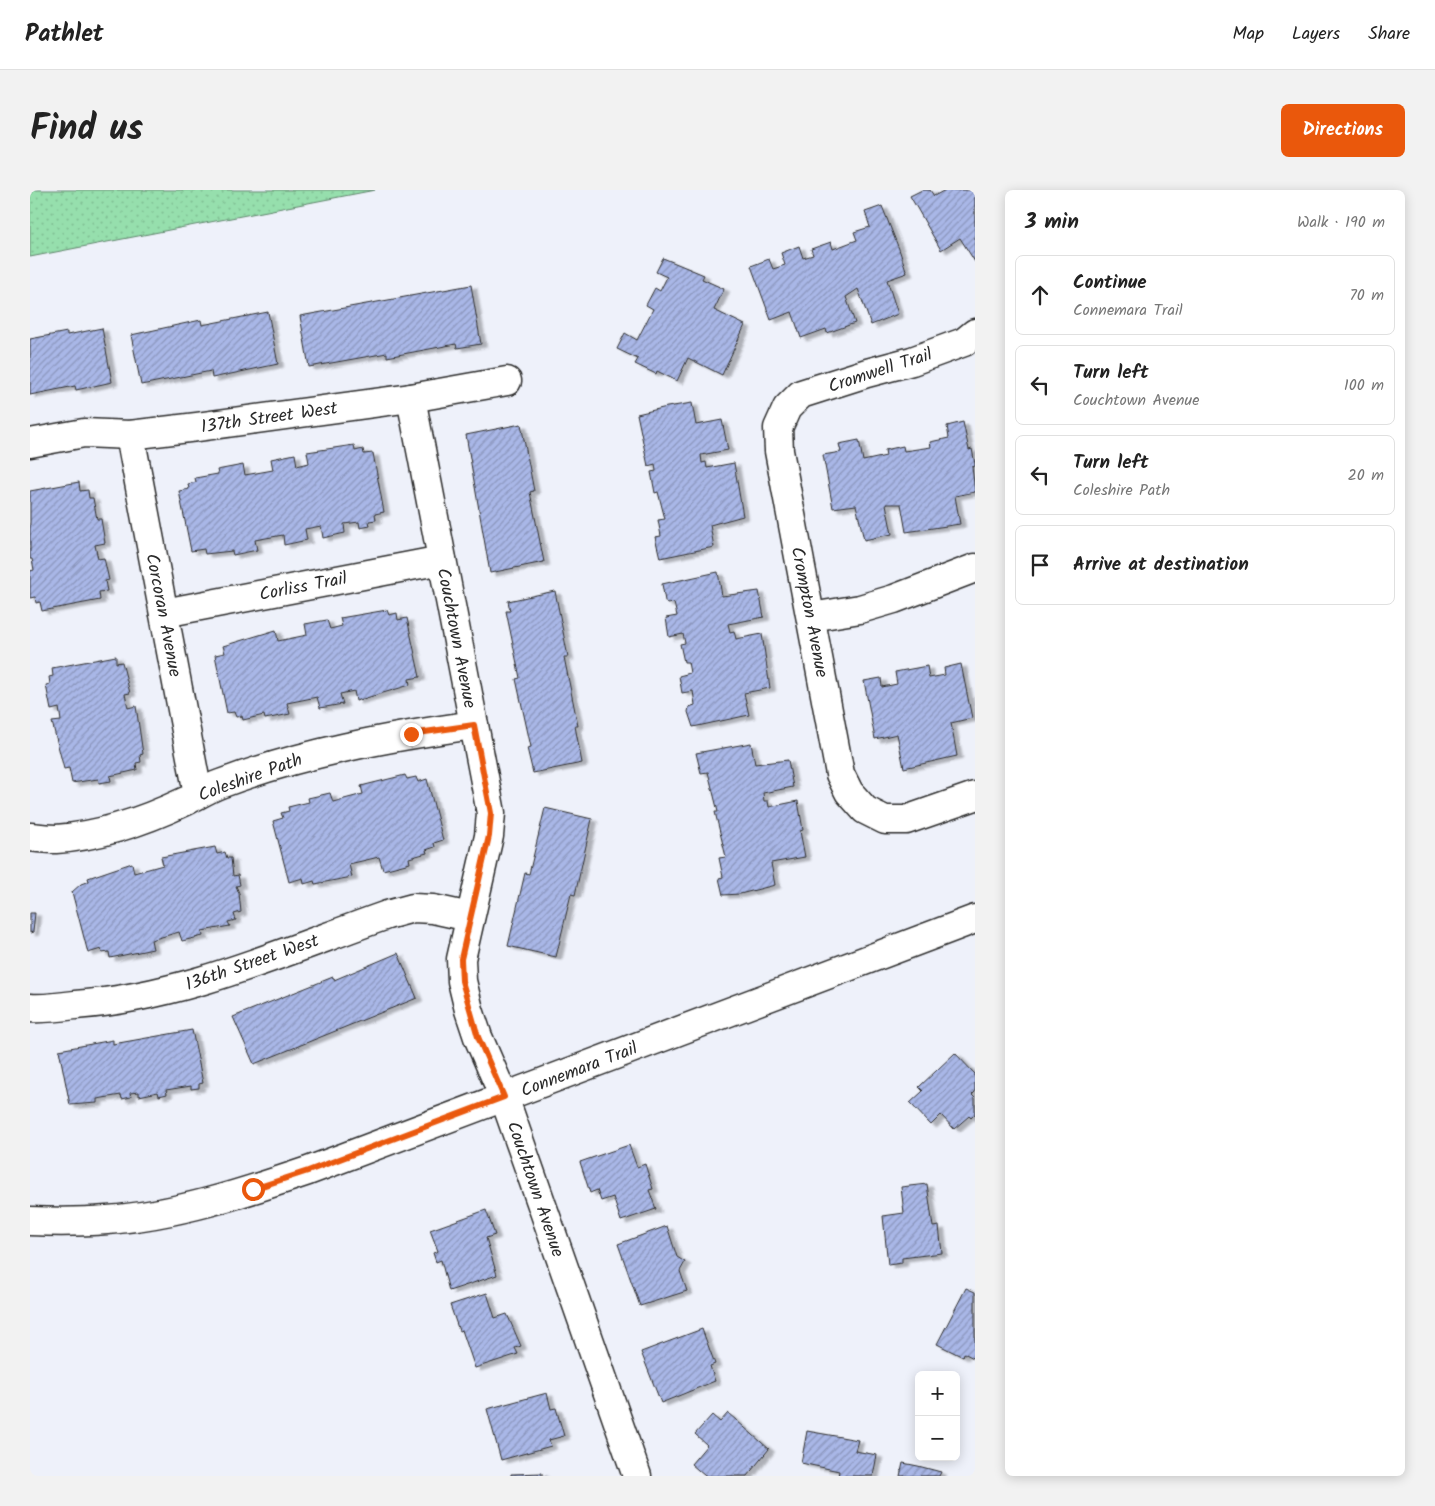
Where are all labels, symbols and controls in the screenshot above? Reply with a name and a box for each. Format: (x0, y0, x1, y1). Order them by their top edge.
text: Pathlet (25, 15, 104, 54)
text: Map (1233, 20, 1264, 49)
text: Layers (1292, 20, 1340, 49)
text: Share (1368, 20, 1410, 49)
text: Find us (30, 102, 143, 158)
button: Directions (1281, 104, 1405, 157)
text: 3 min (1025, 206, 1079, 239)
text: Walk · 190 m (1297, 210, 1385, 235)
text: Continue (1073, 268, 1146, 298)
icon: ahead (1026, 281, 1054, 309)
text: 70 m (1349, 283, 1384, 308)
text: Connemara Trail (1073, 298, 1183, 323)
street label: Cromwell Trail (825, 341, 937, 402)
text: Turn left (1073, 358, 1148, 388)
icon: left (1026, 371, 1054, 399)
text: 100 m (1344, 373, 1384, 398)
text: Couchtown Avenue (1073, 388, 1199, 413)
street label: 137th Street West (199, 394, 340, 442)
text: Turn left (1073, 448, 1148, 478)
icon: left (1026, 461, 1054, 489)
text: 20 m (1348, 463, 1384, 488)
text: Coleshire Path (1073, 478, 1170, 503)
street label: Crompton Avenue (782, 544, 835, 680)
text: Arrive at destination (1073, 550, 1249, 580)
street label: Corcoran Avenue (136, 551, 189, 680)
icon: arrive (1026, 551, 1054, 579)
street label: Corliss Trail (257, 565, 350, 610)
street label: Couchtown Avenue (428, 566, 483, 711)
route end (400, 723, 423, 746)
street label: Coleshire Path (194, 746, 307, 811)
street label: 136th Street West (182, 927, 324, 1000)
street label: Connemara Trail (517, 1035, 643, 1106)
street label: Couchtown Avenue (498, 1117, 571, 1261)
route start (242, 1178, 265, 1201)
map controls (915, 1371, 960, 1461)
button: + (915, 1371, 960, 1416)
button: − (915, 1416, 960, 1461)

